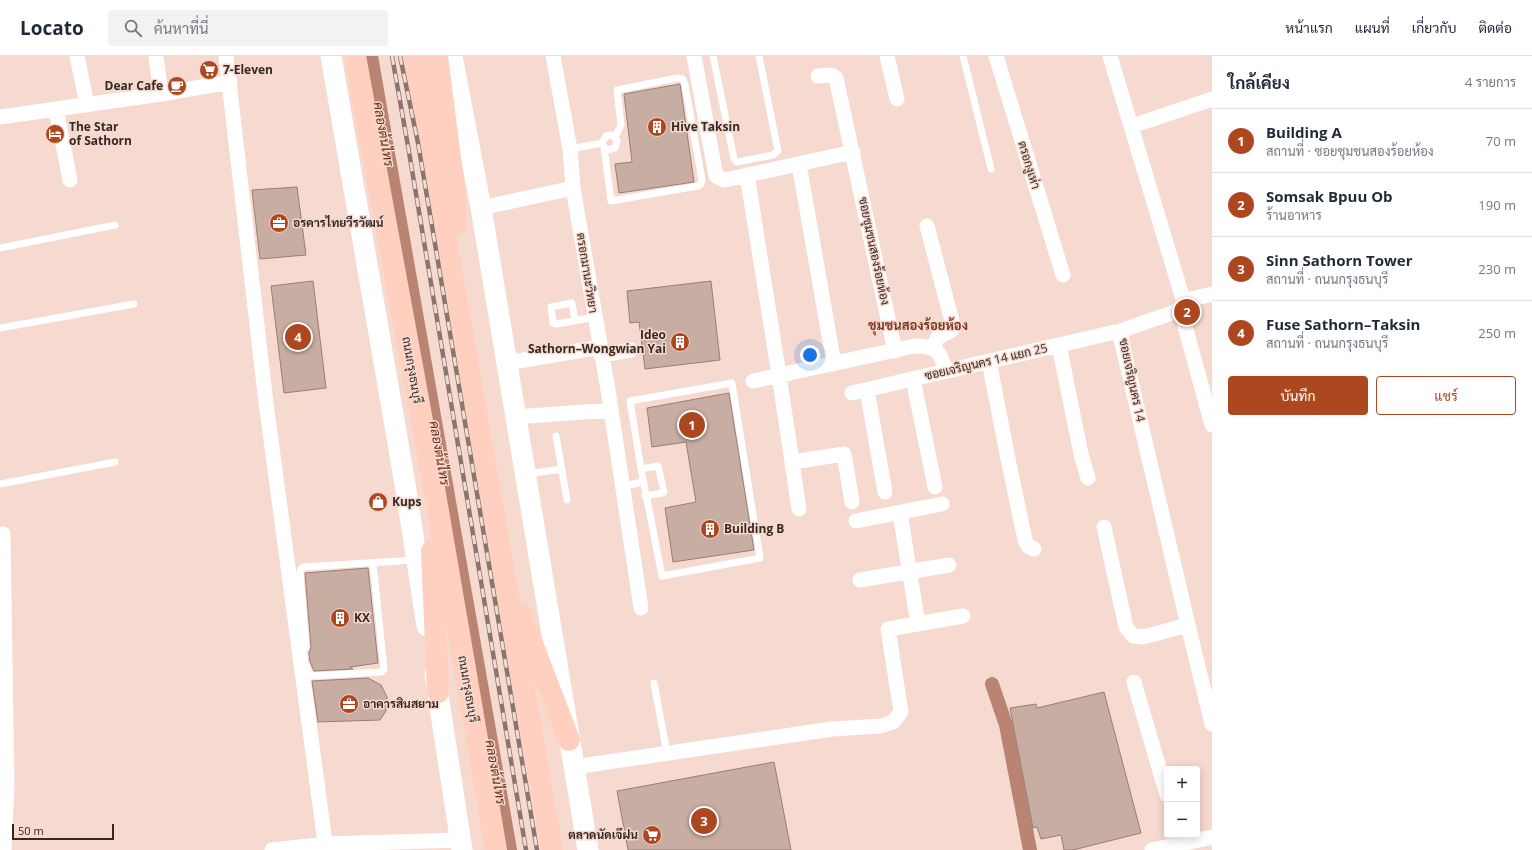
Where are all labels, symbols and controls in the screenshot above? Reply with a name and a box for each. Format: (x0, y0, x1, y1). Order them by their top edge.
search box (108, 10, 388, 46)
text: Locato (20, 15, 84, 41)
icon: search (122, 17, 144, 39)
text: ค้นหาที่นี่ (154, 18, 209, 38)
text: หน้าแรก (1285, 18, 1333, 37)
text: แผนที่ (1355, 18, 1390, 37)
text: เกี่ยวกับ (1412, 18, 1456, 37)
text: ติดต่อ (1478, 18, 1512, 37)
supermarket icon: 7-Eleven (198, 59, 220, 81)
place label: 7-Eleven (223, 61, 273, 78)
text: ใกล้เคียง (1228, 71, 1290, 94)
text: 4 รายการ (1465, 73, 1516, 91)
cafe icon: Dear Cafe (166, 75, 188, 97)
place label: Dear Cafe (105, 77, 163, 94)
water label: คลองต้นไทร (369, 100, 399, 168)
building icon: Hive Taksin (646, 116, 668, 138)
place label: The Star of Sathorn (69, 118, 132, 149)
place label: Hive Taksin (671, 118, 740, 135)
text: Building A (1266, 122, 1342, 142)
hotel icon: The Star of Sathorn (44, 123, 66, 145)
text: 1 (1237, 132, 1245, 150)
text: 70 m (1486, 132, 1516, 150)
street label: ตรอกงูเห่า (1014, 139, 1045, 191)
text: สถานที่ · ซอยชุมชนสองร้อยห้อง (1266, 142, 1434, 160)
text: Somsak Bpuu Ob (1266, 186, 1393, 206)
street label: ซอยชุมชนสองร้อยห้อง (854, 195, 894, 307)
text: 2 (1237, 196, 1245, 214)
text: 190 m (1478, 196, 1516, 214)
text: ร้านอาหาร (1266, 206, 1322, 224)
office icon: อรคารไทยวีรวัฒน์ (268, 212, 290, 234)
place label: อรคารไทยวีรวัฒน์ (293, 214, 384, 231)
street label: ตรอกมานะวิทยา (573, 232, 602, 314)
text: Sinn Sathorn Tower (1266, 250, 1412, 270)
text: 3 (1237, 260, 1245, 278)
text: 230 m (1478, 260, 1516, 278)
text: สถานที่ · ถนนกรุงธนบุรี (1266, 270, 1388, 288)
pin: 2 (1174, 297, 1200, 327)
text: Fuse Sathorn–Taksin (1266, 314, 1420, 334)
district label: ชุมชนสองร้อยห้อง (868, 316, 968, 336)
pin: 4 (285, 322, 311, 352)
text: 4 (1237, 324, 1245, 342)
text: 250 m (1478, 324, 1516, 342)
place label: Ideo Sathorn–Wongwian Yai (528, 326, 666, 357)
building icon: Ideo Sathorn–Wongwian Yai (669, 331, 691, 353)
text: สถานที่ · ถนนกรุงธนบุรี (1266, 334, 1388, 352)
street label: ถนนกรุงธนบุรี (397, 335, 427, 405)
street label: ซอยเจริญนคร 14 (1115, 337, 1150, 423)
street label: ซอยเจริญนคร 14 แยก 25 (923, 339, 1049, 384)
your location (800, 345, 820, 365)
button: บันทึก (1228, 376, 1368, 415)
button: แชร์ (1376, 376, 1516, 415)
pin: 1 (679, 410, 705, 440)
water label: คลองต้นไทร (425, 419, 455, 487)
shop icon: Kups (367, 491, 389, 513)
place label: Kups (392, 493, 421, 510)
building icon: Building B (699, 518, 721, 540)
place label: Building B (724, 520, 784, 537)
building icon: KX (329, 607, 351, 629)
place label: KX (354, 609, 370, 626)
street label: ถนนกรุงธนบุรี (453, 654, 483, 724)
office icon: อาคารสินสยาม (338, 693, 360, 715)
place label: อาคารสินสยาม (363, 695, 439, 712)
water label: คลองต้นไทร (481, 738, 511, 806)
map controls (1164, 766, 1200, 838)
button: + (1164, 766, 1200, 802)
button: − (1164, 802, 1200, 838)
pin: 3 (691, 806, 717, 836)
scale bar (12, 822, 114, 841)
text: 50 m (18, 823, 44, 838)
supermarket icon: ตลาดนัดเจ๊ฝน (641, 824, 663, 846)
place label: ตลาดนัดเจ๊ฝน (568, 826, 638, 843)

